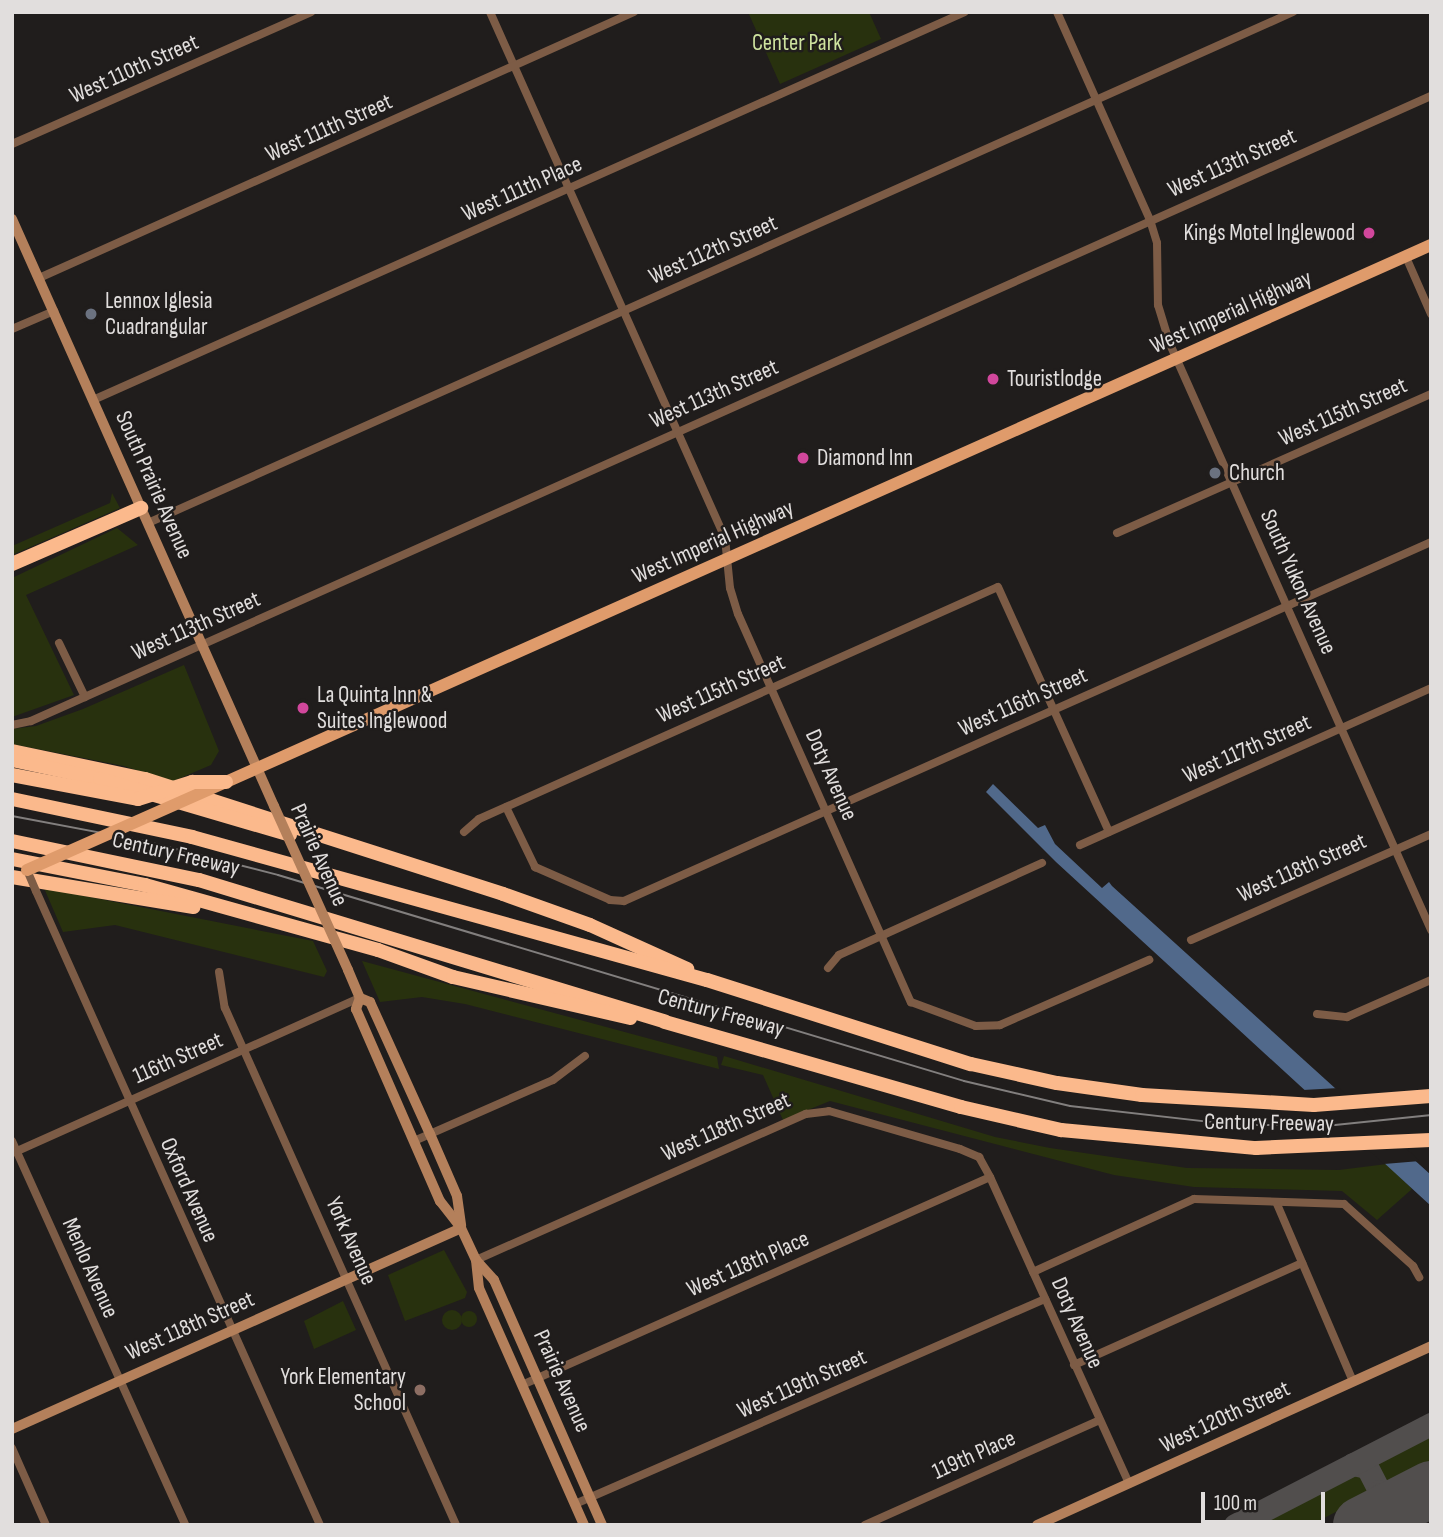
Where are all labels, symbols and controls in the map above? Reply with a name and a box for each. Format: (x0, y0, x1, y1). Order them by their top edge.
street label: West 110th Street (65, 28, 203, 110)
park label: Center Park (752, 29, 842, 57)
street label: West 111th Street (261, 88, 397, 168)
street label: West 113th Street (1164, 122, 1300, 204)
street label: West 111th Place (458, 150, 586, 228)
street label: West 112th Street (645, 209, 781, 291)
place label: Kings Motel Inglewood (1183, 219, 1355, 247)
marker: Kings Motel Inglewood (1361, 225, 1377, 241)
street label: West Imperial Highway (1146, 264, 1316, 360)
place label: Lennox Iglesia Cuadrangular (105, 287, 213, 341)
marker: Lennox Iglesia Cuadrangular (83, 306, 99, 322)
street label: West 113th Street (646, 353, 782, 435)
place label: Touristlodge (1007, 365, 1102, 393)
marker: Touristlodge (985, 371, 1001, 387)
street label: West 115th Street (1275, 372, 1411, 452)
street label: South Prairie Avenue (109, 407, 199, 563)
place label: Diamond Inn (817, 444, 913, 472)
marker: Diamond Inn (795, 450, 811, 466)
place label: Church (1229, 459, 1285, 487)
marker: Church (1207, 465, 1223, 481)
street label: West Imperial Highway (628, 494, 798, 590)
street label: South Yukon Avenue (1254, 505, 1342, 659)
street label: West 113th Street (128, 585, 264, 667)
street label: West 115th Street (653, 649, 789, 729)
street label: West 116th Street (954, 661, 1092, 743)
place label: La Quinta Inn & Suites Inglewood (317, 681, 447, 735)
marker: La Quinta Inn & Suites Inglewood (295, 700, 311, 716)
street label: West 117th Street (1179, 708, 1315, 790)
street label: Doty Avenue (799, 725, 863, 825)
street label: Prairie Avenue (284, 800, 354, 910)
street label: Century Freeway (110, 826, 242, 882)
street label: West 118th Street (1233, 827, 1371, 909)
street label: Century Freeway (655, 983, 787, 1043)
street label: 116th Street (129, 1026, 227, 1090)
street label: West 118th Street (657, 1086, 795, 1168)
street label: Century Freeway (1204, 1108, 1334, 1138)
street label: Oxford Avenue (154, 1134, 224, 1246)
street label: York Avenue (319, 1193, 383, 1289)
street label: Menlo Avenue (56, 1214, 124, 1322)
street label: West 118th Place (683, 1225, 813, 1303)
street label: Doty Avenue (1045, 1273, 1109, 1373)
street label: West 118th Street (121, 1285, 259, 1367)
street label: Prairie Avenue (527, 1326, 597, 1436)
street label: West 119th Street (733, 1343, 871, 1425)
place label: York Elementary School (281, 1363, 406, 1417)
street label: West 120th Street (1156, 1375, 1294, 1459)
marker: York Elementary School (412, 1382, 428, 1398)
street label: 119th Place (928, 1424, 1020, 1486)
scale bar (1205, 1478, 1329, 1522)
text: 100 m (1214, 1491, 1257, 1516)

